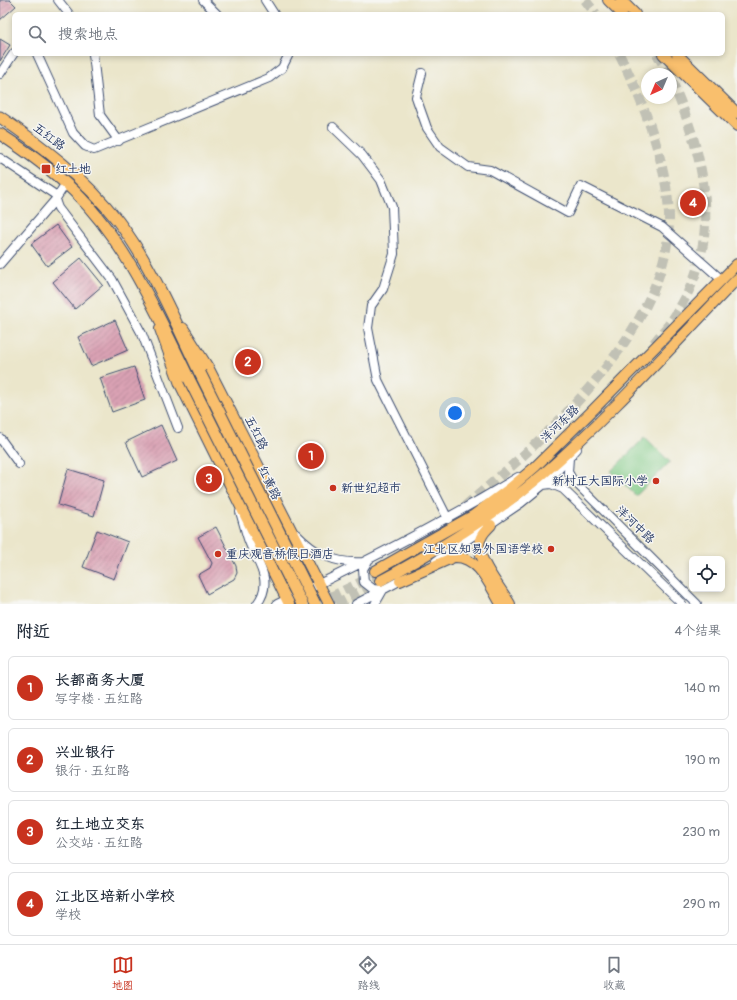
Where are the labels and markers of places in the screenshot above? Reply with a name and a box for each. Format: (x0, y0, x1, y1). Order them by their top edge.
place label: 红土地 (55, 162, 91, 177)
marker: 红土地 (40, 163, 52, 175)
pin: 4 (680, 188, 706, 218)
pin: 2 (235, 347, 261, 377)
pin: 1 (298, 441, 324, 471)
pin: 3 (196, 464, 222, 494)
place label: 新村正大国际小学 (552, 474, 648, 489)
marker: 新村正大国际小学 (651, 476, 661, 486)
place label: 新世纪超市 (341, 481, 401, 496)
marker: 新世纪超市 (328, 483, 338, 493)
place label: 江北区知易外国语学校 (423, 542, 543, 557)
marker: 江北区知易外国语学校 (546, 544, 556, 554)
place label: 重庆观音桥假日酒店 (226, 547, 334, 562)
marker: 重庆观音桥假日酒店 (213, 549, 223, 559)

